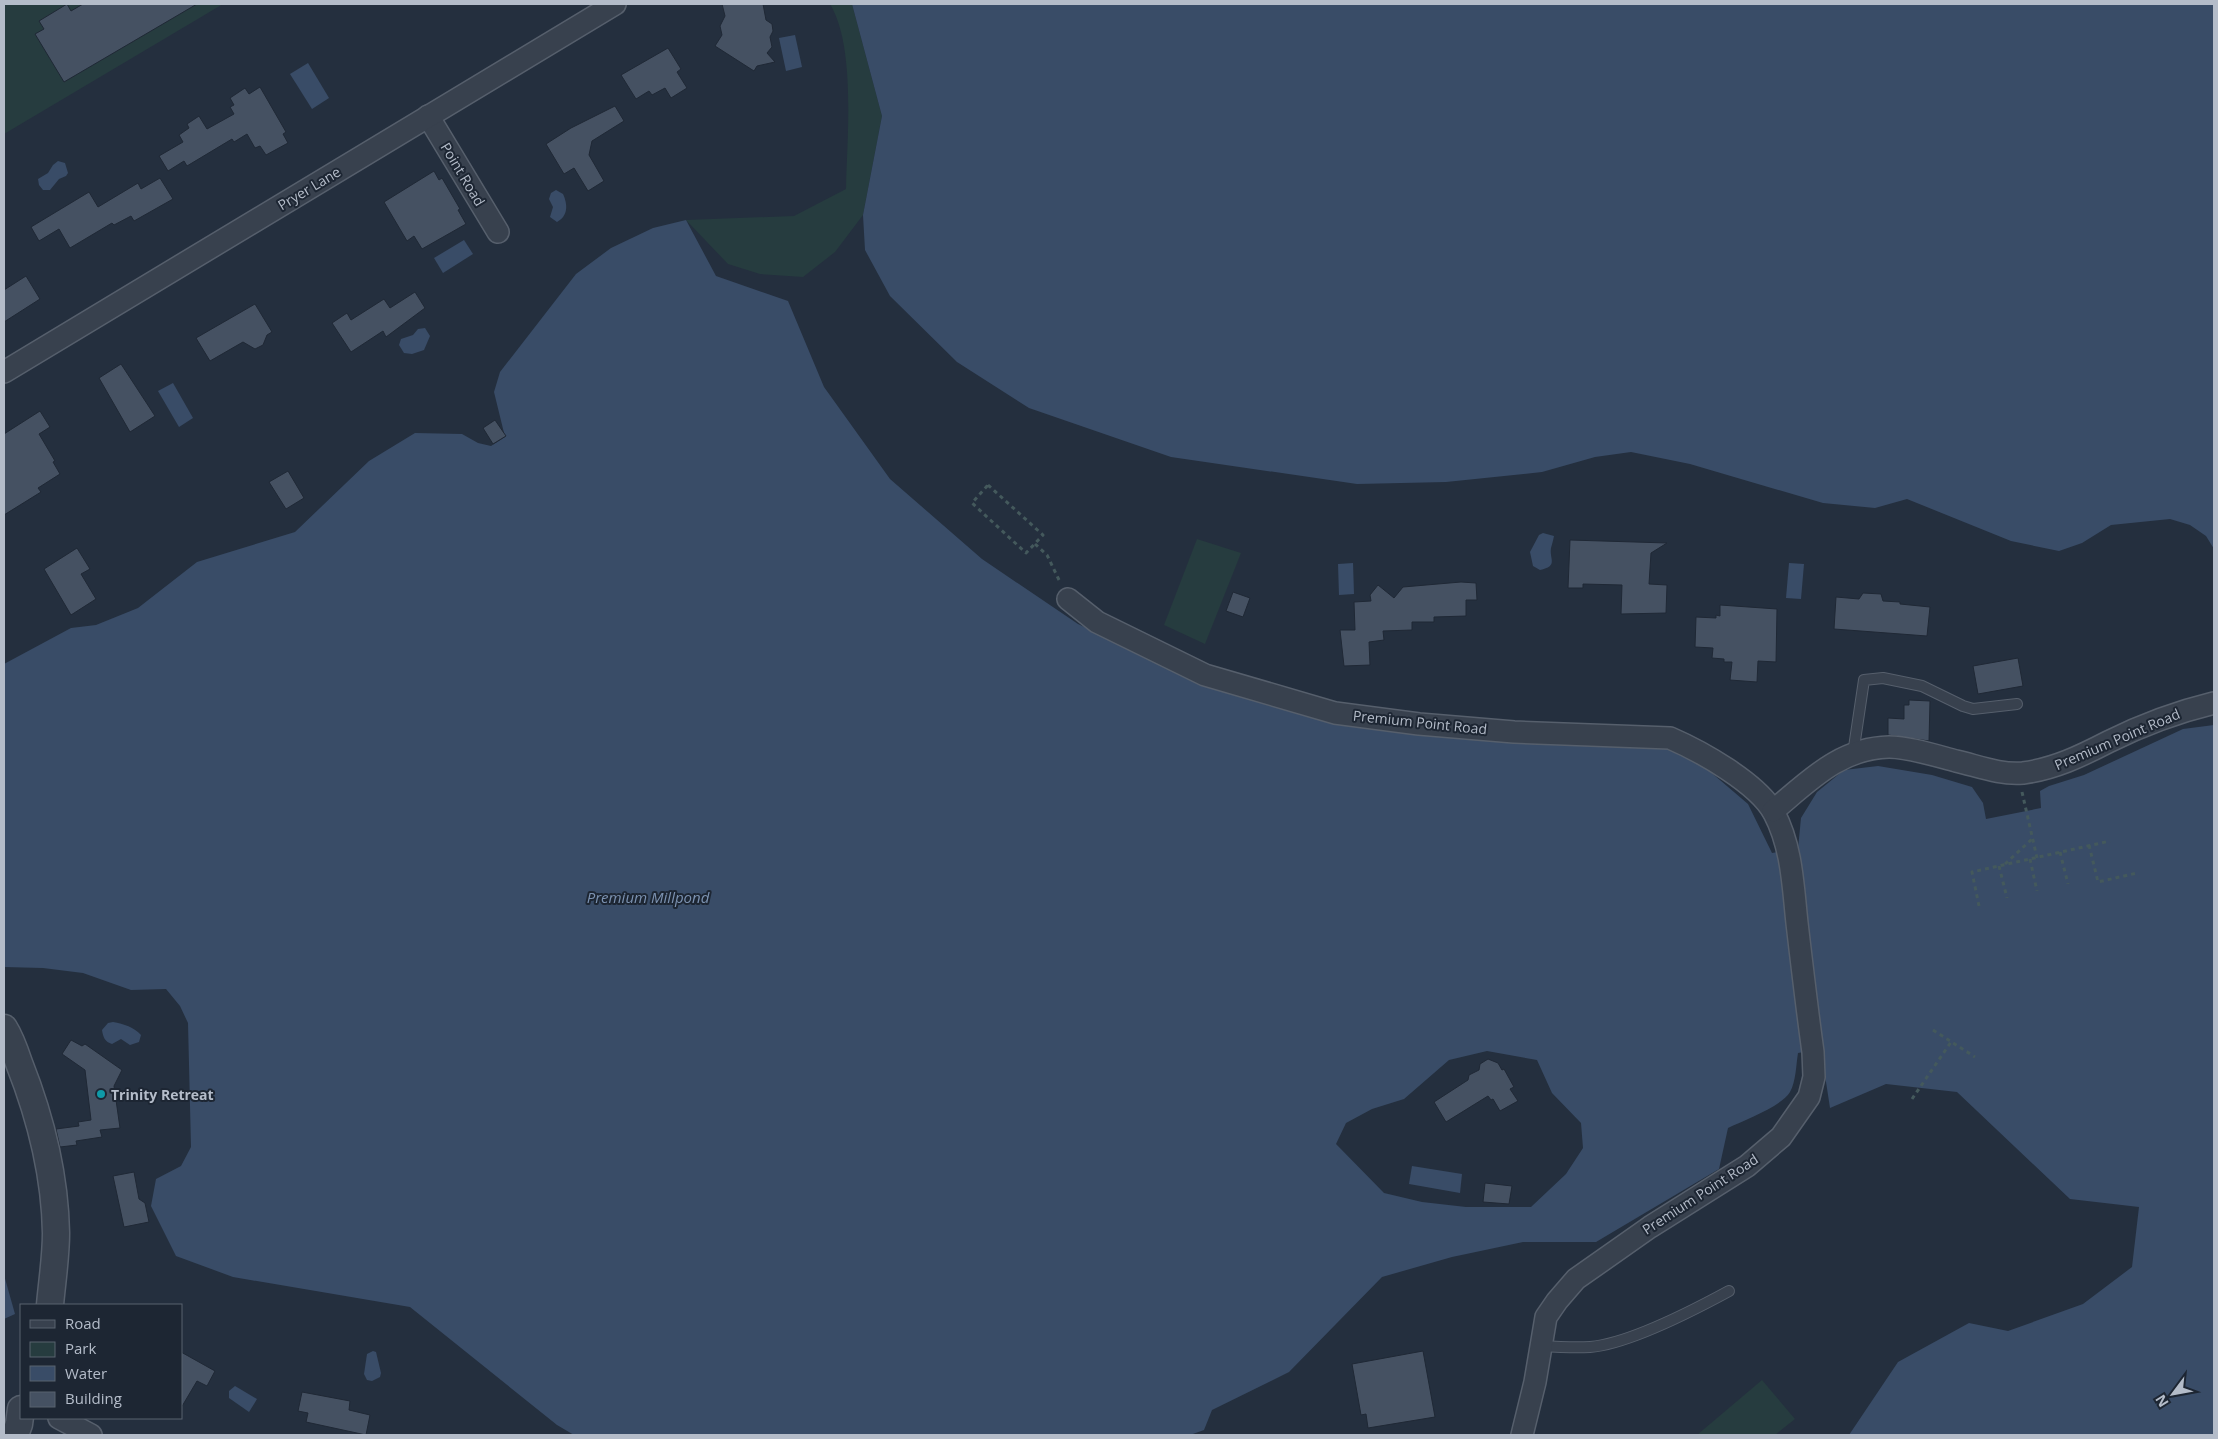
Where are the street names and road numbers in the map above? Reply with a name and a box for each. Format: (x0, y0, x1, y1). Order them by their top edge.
street label: Point Road (437, 139, 489, 209)
street label: Pryer Lane (274, 162, 344, 214)
street label: Premium Point Road (2051, 704, 2183, 774)
street label: Premium Point Road (1352, 706, 1488, 738)
street label: Premium Point Road (1638, 1149, 1762, 1239)

